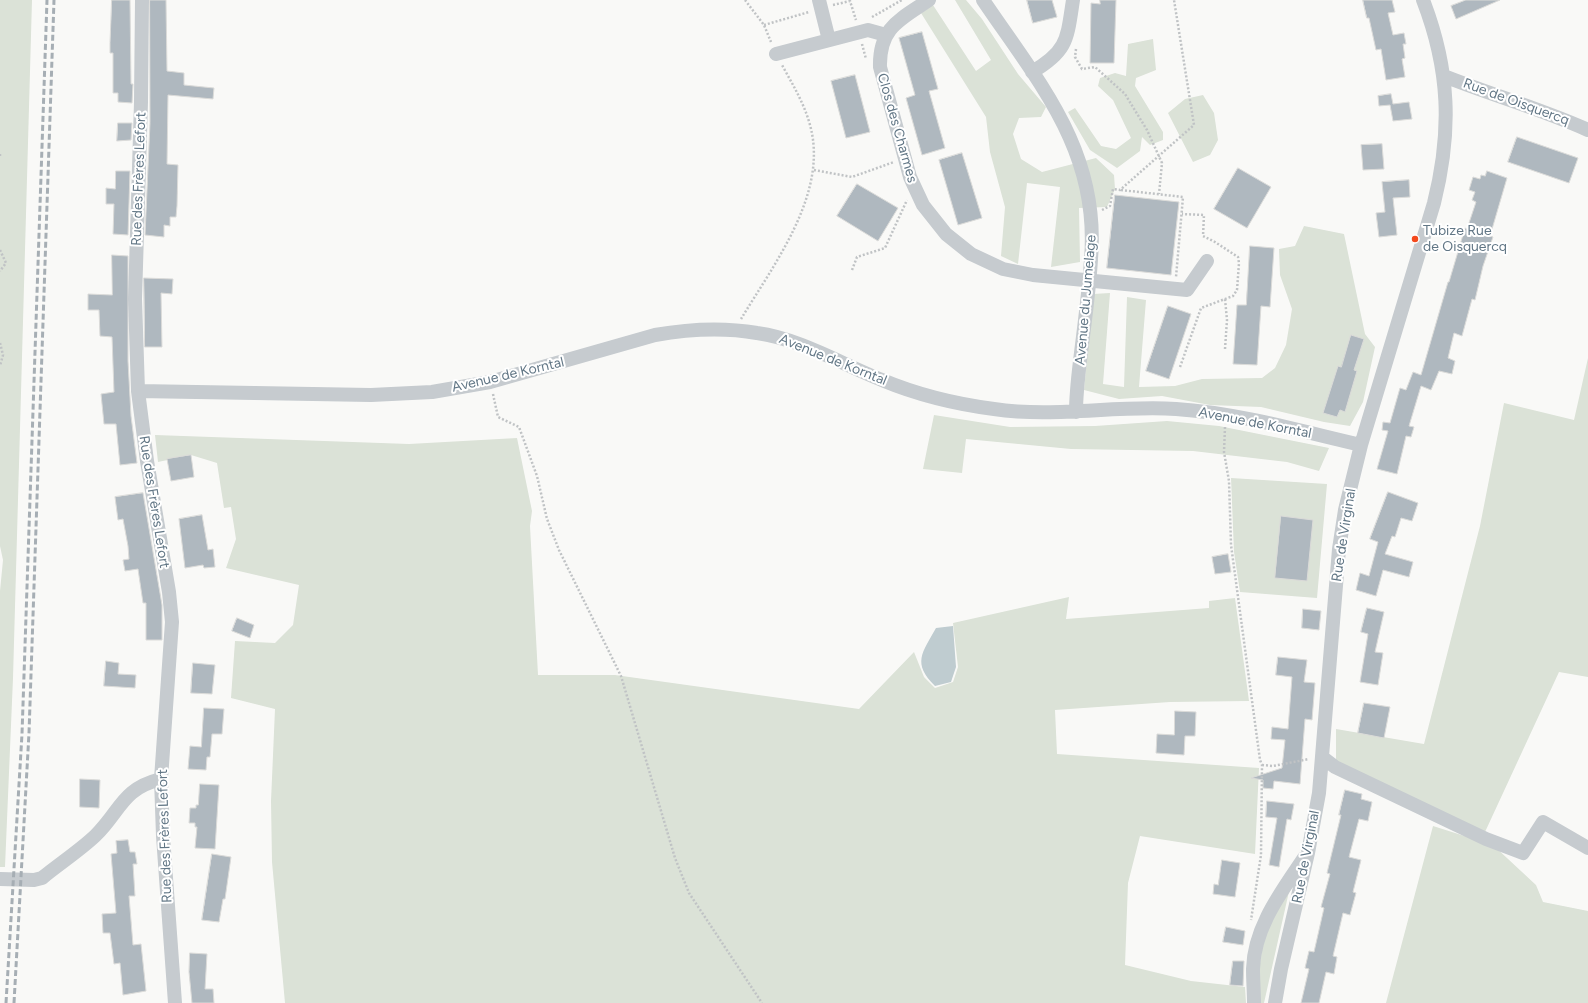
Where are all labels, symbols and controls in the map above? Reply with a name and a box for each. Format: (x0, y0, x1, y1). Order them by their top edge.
street label: Clos des Charmes (873, 71, 921, 185)
street label: Rue de Oisquercq (1461, 75, 1571, 129)
street label: Rue des Frères Lefort (128, 112, 150, 246)
place label: Tubize Rue de Oisquercq (1423, 223, 1507, 256)
street label: Avenue du Jumelage (1072, 234, 1100, 366)
marker: Tubize Rue de Oisquercq (1410, 234, 1420, 244)
street label: Avenue de Korntal (777, 331, 889, 389)
street label: Avenue de Korntal (450, 354, 566, 396)
street label: Avenue de Korntal (1197, 404, 1313, 442)
street label: Rue des Frères Lefort (135, 435, 173, 569)
street label: Rue de Virginal (1328, 487, 1360, 583)
street label: Rue des Frères Lefort (154, 769, 176, 903)
street label: Rue de Virginal (1289, 809, 1323, 905)

